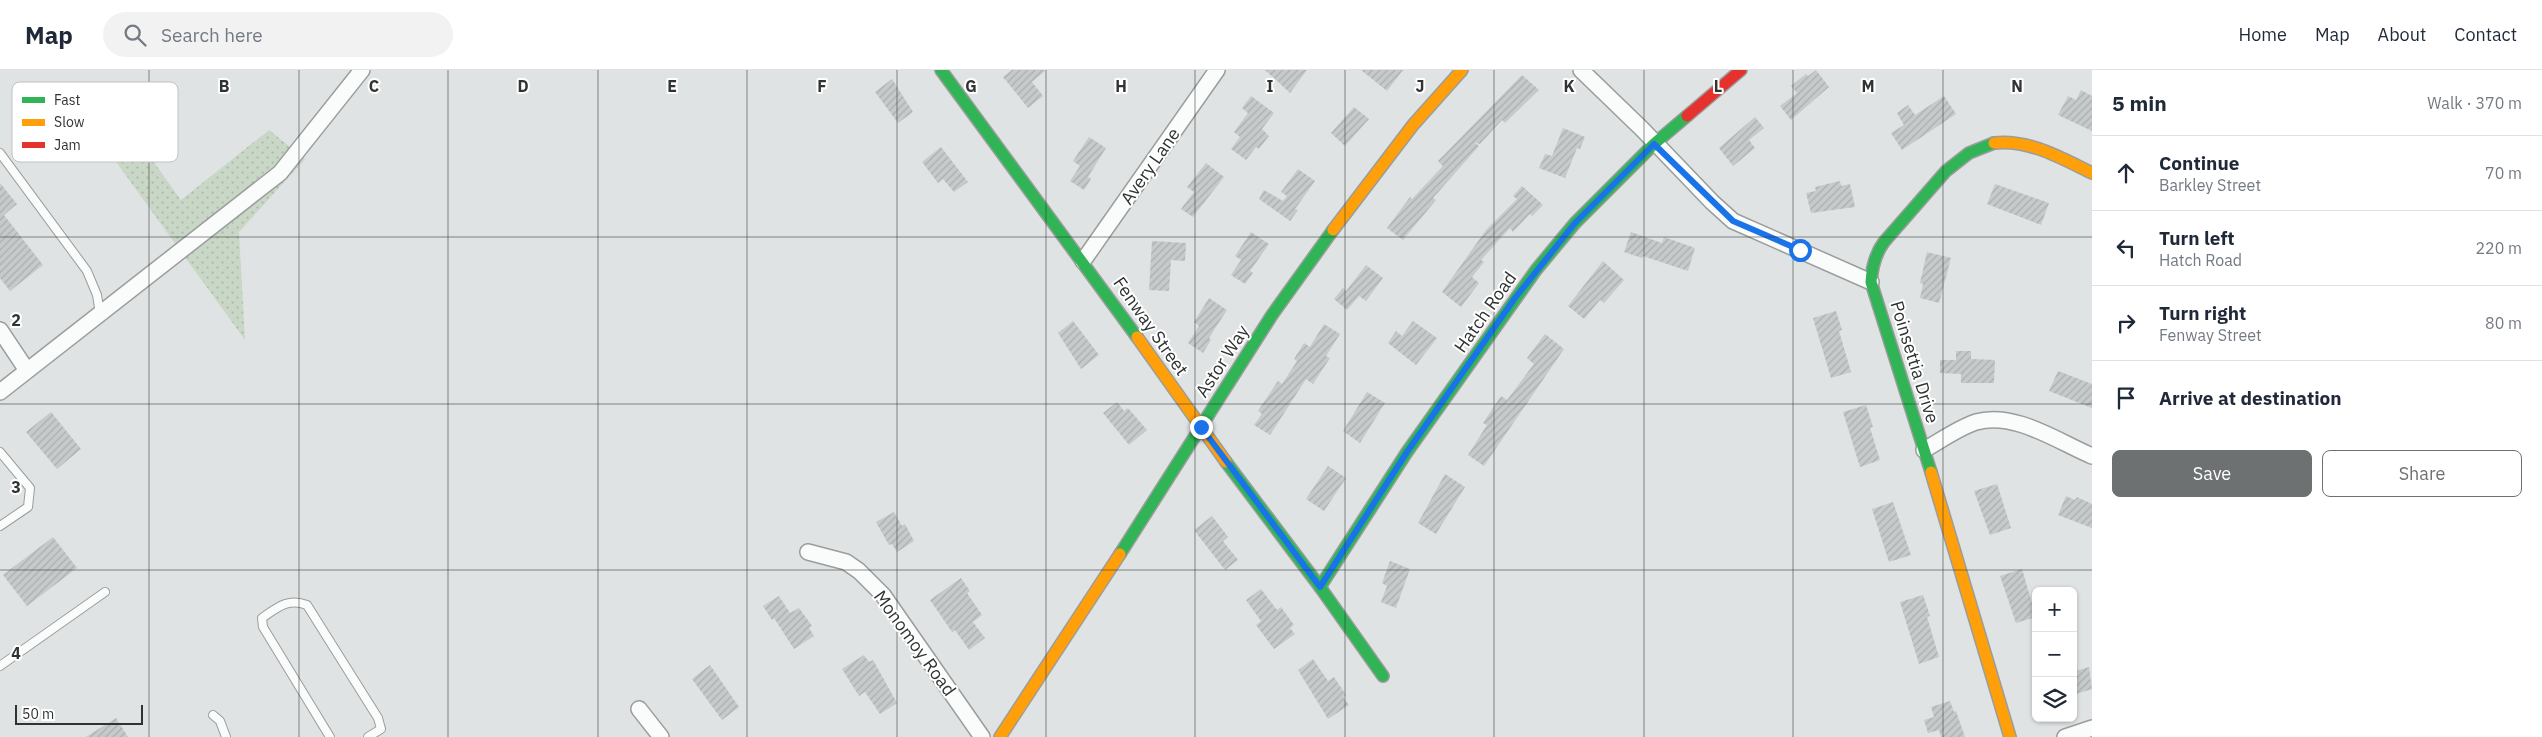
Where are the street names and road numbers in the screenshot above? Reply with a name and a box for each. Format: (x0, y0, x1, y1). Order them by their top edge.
street label: Avery Lane (1115, 123, 1185, 209)
street label: Hatch Road (1449, 267, 1521, 357)
street label: Fenway Street (1108, 272, 1194, 380)
street label: Poinsettia Drive (1885, 298, 1945, 426)
street label: Astor Way (1190, 320, 1254, 402)
street label: Monomoy Road (869, 586, 961, 700)

